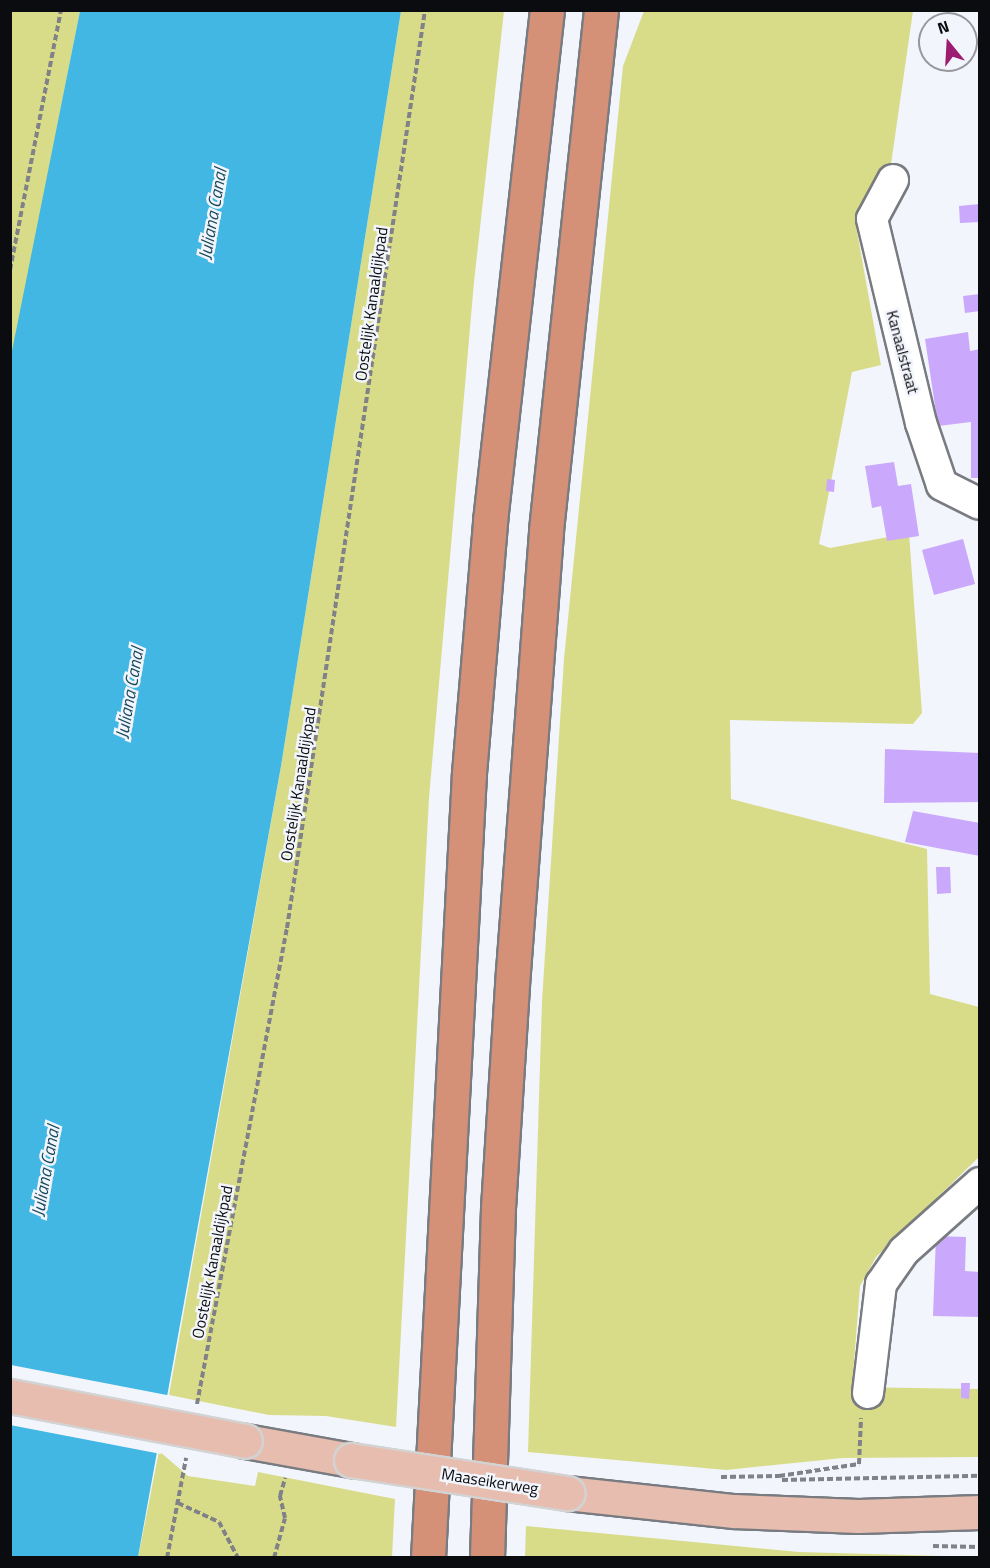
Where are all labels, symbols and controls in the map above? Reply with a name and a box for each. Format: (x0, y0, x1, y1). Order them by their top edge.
north arrow (918, 12, 978, 72)
text: N (934, 14, 952, 40)
water label: Juliana Canal (194, 167, 232, 261)
street label: Oostelijk Kanaaldijkpad (351, 226, 391, 382)
street label: Kanaalstraat (883, 308, 923, 396)
water label: Juliana Canal (111, 646, 149, 740)
street label: Oostelijk Kanaaldijkpad (276, 706, 320, 862)
water label: Juliana Canal (27, 1124, 65, 1218)
street label: Oostelijk Kanaaldijkpad (188, 1184, 236, 1340)
street label: Maaseikerweg (440, 1464, 540, 1498)

